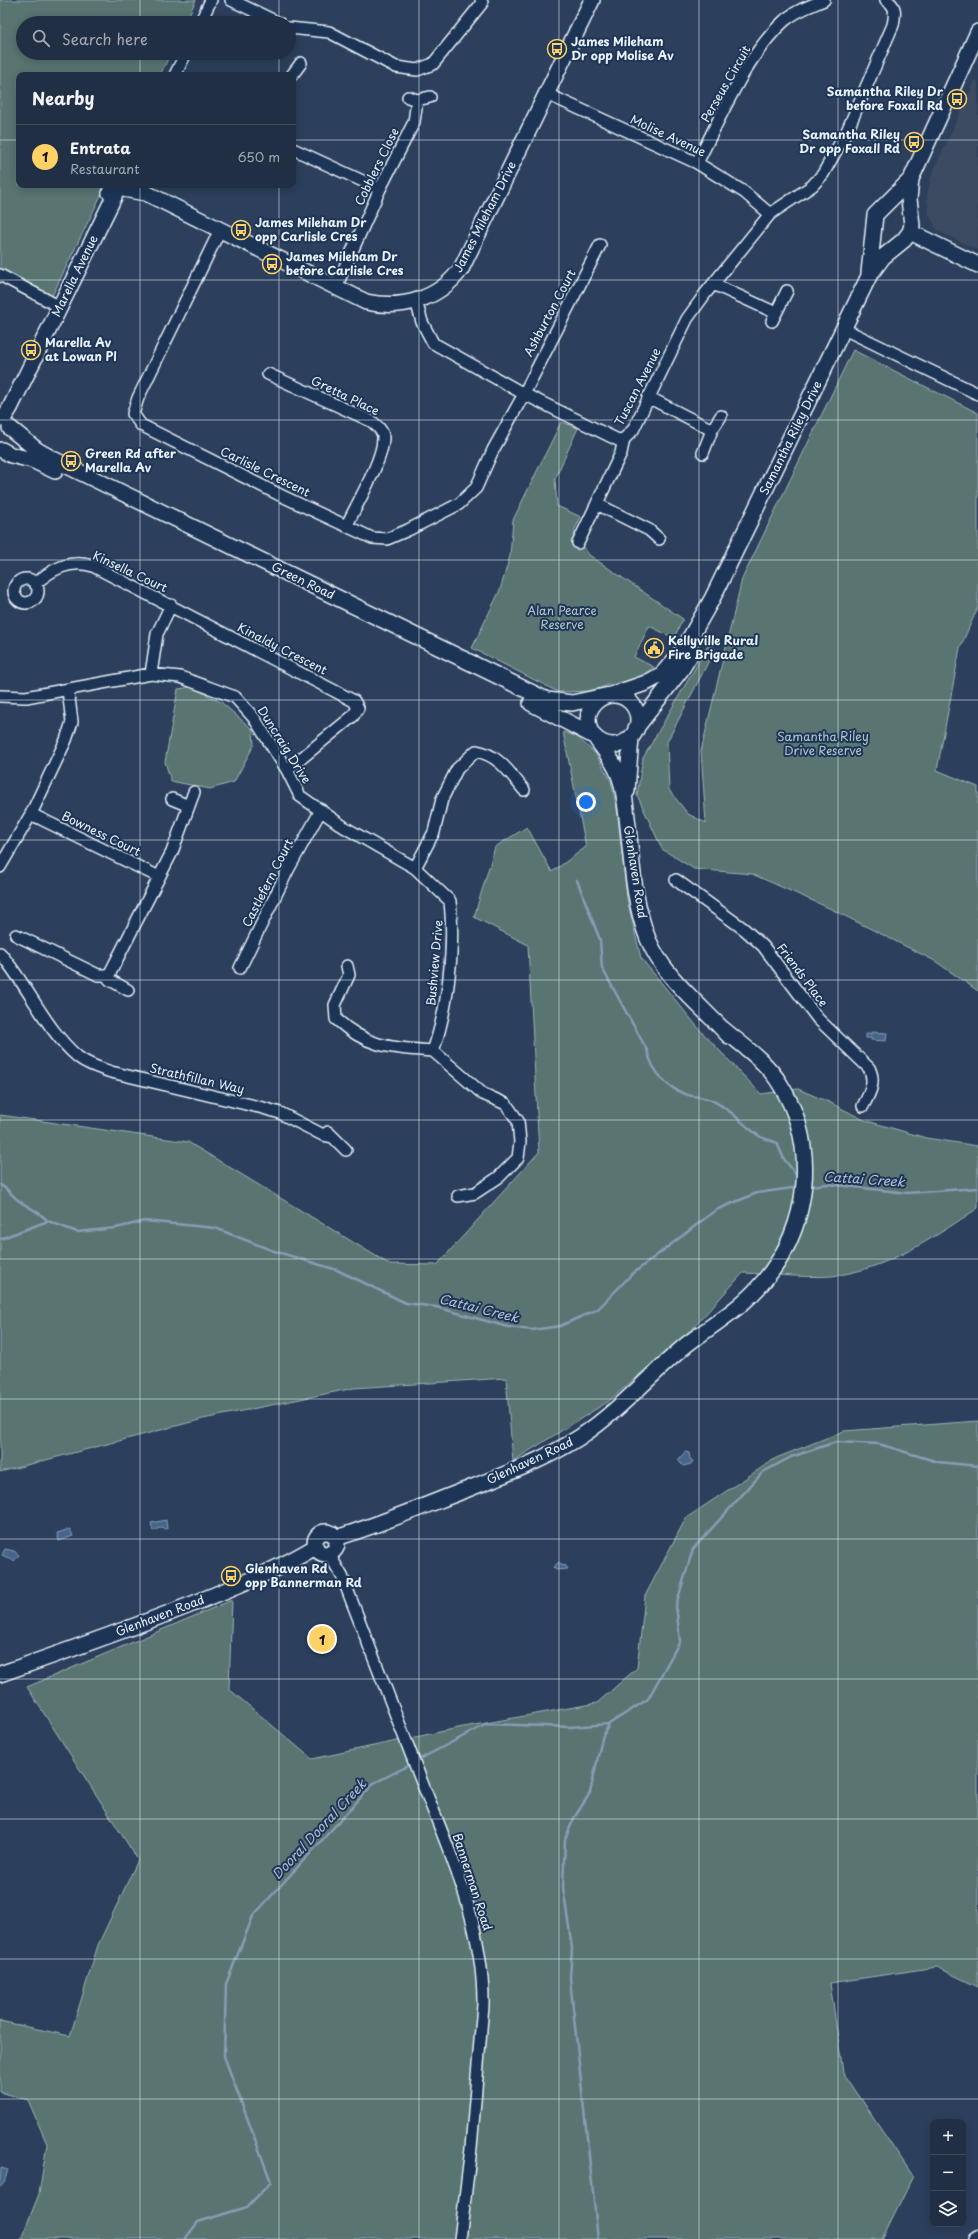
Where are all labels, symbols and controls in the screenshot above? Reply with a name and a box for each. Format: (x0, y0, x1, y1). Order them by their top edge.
search box (16, 16, 296, 60)
icon: search (30, 27, 52, 49)
text: Search here (62, 27, 148, 50)
place label: James Mileham Dr opp Molise Av (571, 32, 674, 64)
bus stop icon: James Mileham Dr opp Molise Av (546, 38, 568, 60)
street label: Perseus Circuit (696, 42, 755, 125)
place label: Samantha Riley Dr before Foxall Rd (827, 82, 944, 114)
text: Nearby (32, 85, 94, 111)
bus stop icon: Samantha Riley Dr before Foxall Rd (946, 88, 968, 110)
street label: Molise Avenue (628, 110, 710, 161)
street label: Cobblers Close (350, 125, 403, 208)
place label: Samantha Riley Dr opp Foxall Rd (799, 125, 900, 157)
bus stop icon: Samantha Riley Dr opp Foxall Rd (903, 131, 925, 153)
text: Entrata (70, 136, 131, 159)
text: 1 (42, 147, 48, 166)
text: 650 m (238, 147, 280, 166)
street label: James Mileham Drive (448, 158, 520, 275)
text: Restaurant (70, 159, 140, 178)
place label: James Mileham Dr opp Carlisle Cres (255, 213, 367, 245)
bus stop icon: James Mileham Dr opp Carlisle Cres (230, 219, 252, 241)
street label: Marella Avenue (47, 231, 102, 320)
place label: James Mileham Dr before Carlisle Cres (286, 247, 404, 279)
bus stop icon: James Mileham Dr before Carlisle Cres (261, 253, 283, 275)
street label: Ashburton Court (519, 266, 580, 359)
place label: Marella Av at Lowan Pl (45, 333, 117, 365)
bus stop icon: Marella Av at Lowan Pl (20, 339, 42, 361)
street label: Tuscan Avenue (610, 344, 665, 429)
street label: Gretta Place (308, 371, 383, 419)
street label: Samantha Riley Drive (755, 377, 826, 498)
street label: Carlisle Crescent (218, 442, 313, 501)
place label: Green Rd after Marella Av (85, 444, 176, 476)
bus stop icon: Green Rd after Marella Av (60, 450, 82, 472)
street label: Kinsella Court (90, 546, 171, 596)
street label: Green Road (269, 557, 338, 603)
park label: Alan Pearce Reserve (527, 601, 597, 633)
street label: Kinaldy Crescent (234, 618, 331, 679)
place label: Kellyville Rural Fire Brigade (668, 631, 759, 663)
public building icon: Kellyville Rural Fire Brigade (643, 637, 665, 659)
street label: Duncraig Drive (254, 702, 316, 787)
park label: Samantha Riley Drive Reserve (777, 727, 869, 759)
your location (576, 792, 596, 812)
street label: Bowness Court (59, 806, 144, 860)
street label: Glenhaven Road (620, 824, 652, 920)
street label: Castlefern Court (237, 835, 297, 930)
street label: Bushview Drive (421, 919, 447, 1007)
street label: Friends Place (773, 939, 833, 1010)
street label: Strathfillan Way (148, 1058, 246, 1098)
water label: Cattai Creek (823, 1166, 906, 1191)
water label: Cattai Creek (437, 1288, 522, 1327)
street label: Glenhaven Road (483, 1432, 576, 1488)
place label: Glenhaven Rd opp Bannerman Rd (245, 1559, 362, 1591)
bus stop icon: Glenhaven Rd opp Bannerman Rd (220, 1565, 242, 1587)
street label: Glenhaven Road (113, 1590, 207, 1640)
pin: 1 (309, 1624, 335, 1654)
water label: Dooral Dooral Creek (267, 1774, 371, 1883)
street label: Bannerman Road (449, 1831, 497, 1933)
map controls (930, 2119, 966, 2227)
button: + (930, 2119, 966, 2155)
button: − (930, 2155, 966, 2191)
button: layers (930, 2191, 966, 2227)

